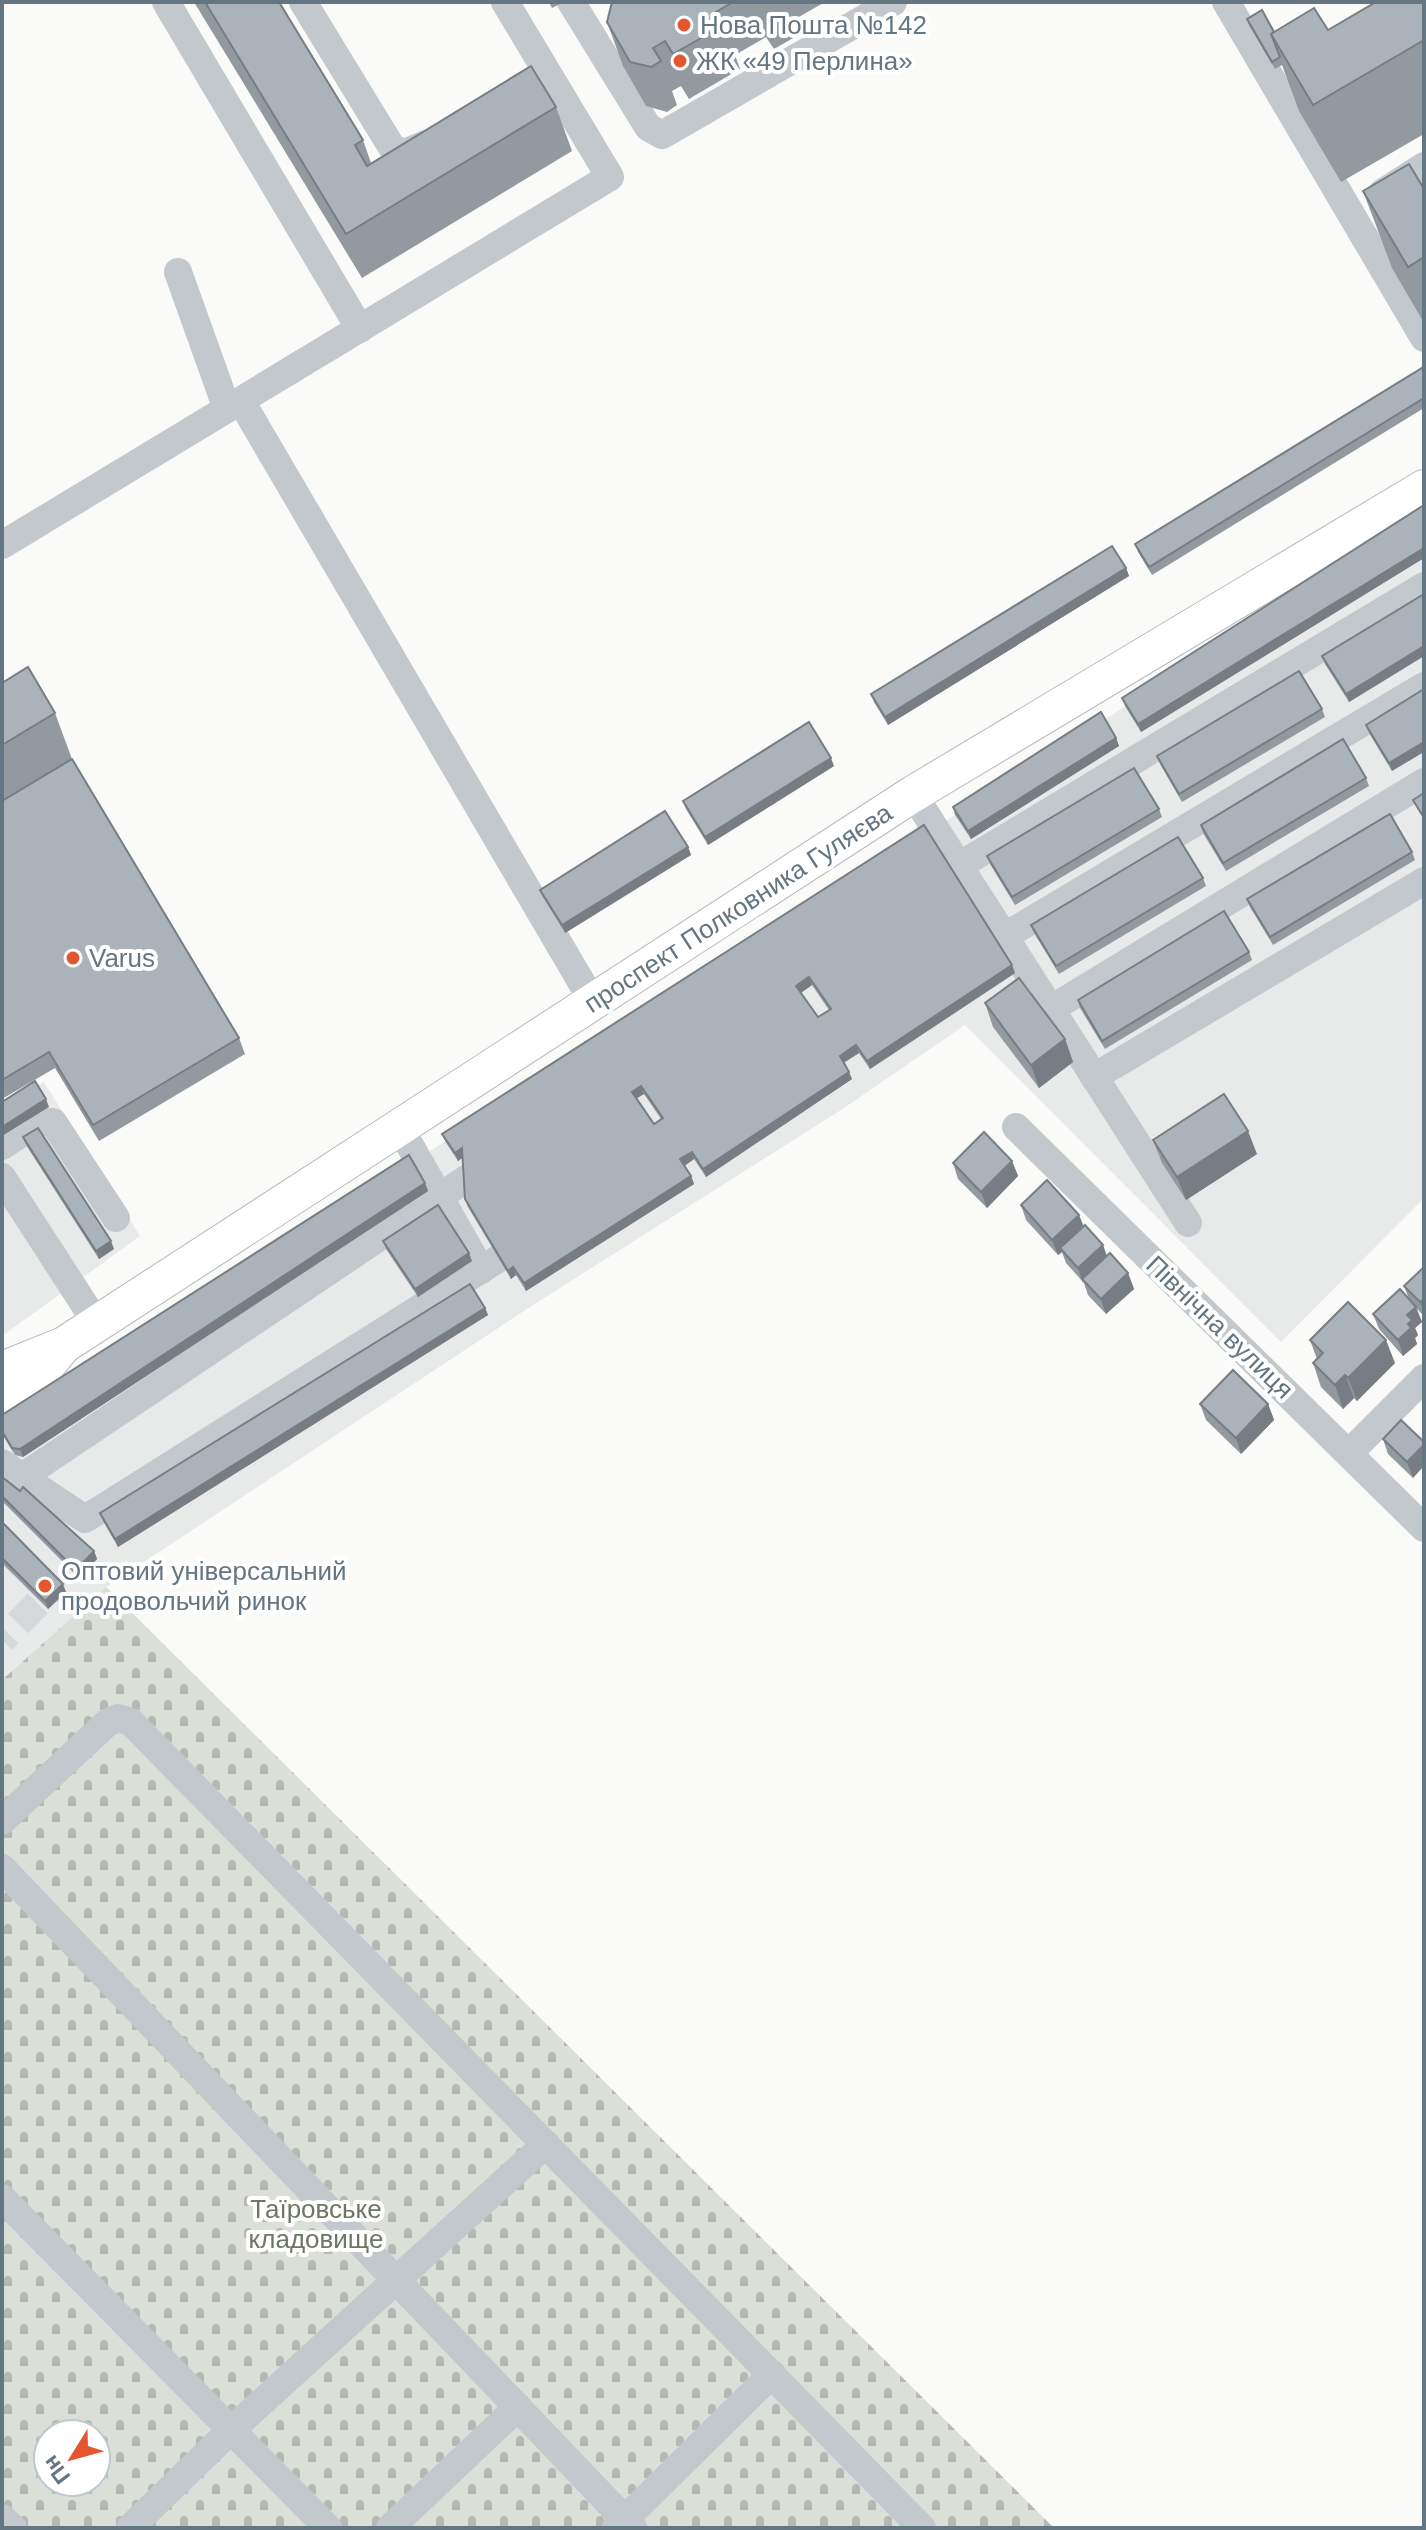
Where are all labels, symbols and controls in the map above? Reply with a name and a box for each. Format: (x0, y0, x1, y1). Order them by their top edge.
place label: Нова Пошта №142 (700, 10, 927, 40)
marker: Нова Пошта №142 (675, 16, 693, 34)
place label: ЖК «49 Перлина» (696, 46, 913, 76)
marker: ЖК «49 Перлина» (671, 52, 689, 70)
street label: проспект Полковника Гуляєва (579, 797, 898, 1019)
place label: Varus (89, 943, 155, 973)
marker: Varus (64, 949, 82, 967)
street label: Північна вулиця (1140, 1249, 1300, 1405)
place label: Оптовий універсальний продовольчий ринок (61, 1556, 347, 1616)
marker: Оптовий універсальний продовольчий ринок (36, 1577, 54, 1595)
park label: Таїровське кладовище (249, 2194, 383, 2254)
north arrow (32, 2418, 112, 2498)
text: Пн (38, 2451, 75, 2489)

